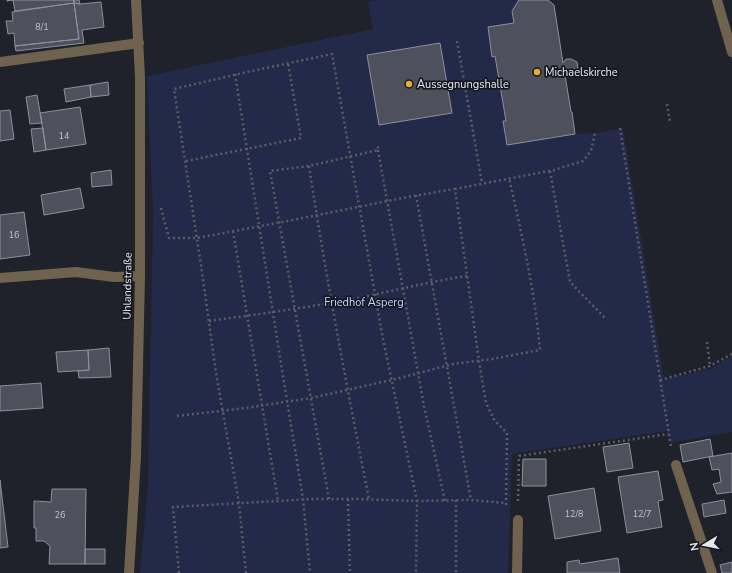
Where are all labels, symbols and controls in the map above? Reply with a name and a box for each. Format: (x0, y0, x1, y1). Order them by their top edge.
house number: 8/1 (35, 21, 49, 33)
place label: Michaelskirche (545, 65, 618, 80)
marker: Michaelskirche (532, 67, 542, 77)
place label: Aussegnungshalle (417, 77, 509, 92)
marker: Aussegnungshalle (404, 79, 414, 89)
house number: 14 (59, 130, 70, 142)
house number: 16 (9, 229, 19, 241)
street label: Uhlandstraße (119, 252, 136, 320)
park label: Friedhof Asperg (324, 295, 404, 310)
house number: 12/8 (565, 508, 583, 520)
house number: 12/7 (633, 508, 651, 520)
house number: 26 (55, 509, 65, 521)
north arrow (684, 525, 724, 565)
text: N (687, 541, 703, 552)

